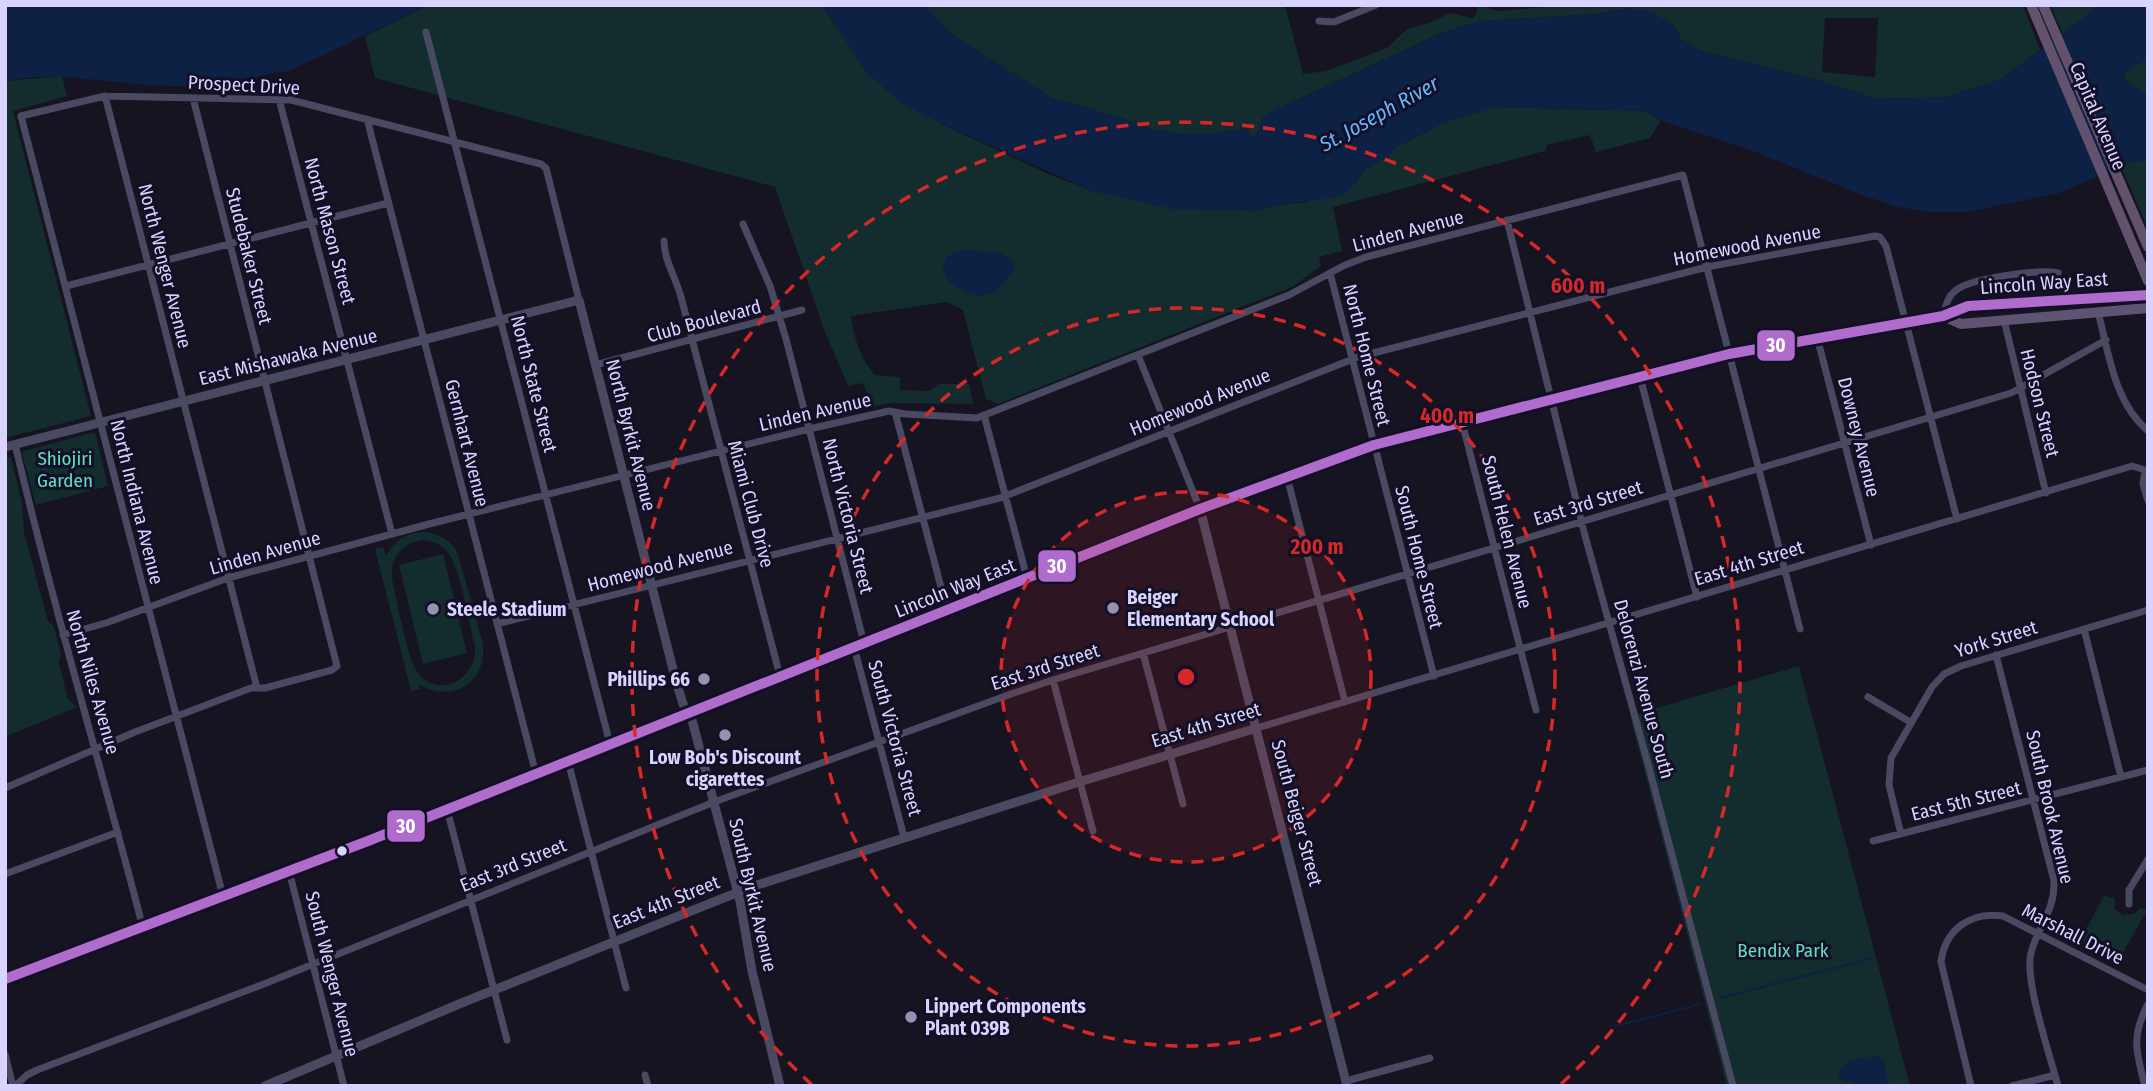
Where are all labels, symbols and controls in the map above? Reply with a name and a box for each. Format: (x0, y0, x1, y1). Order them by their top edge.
street label: Capital Avenue (2065, 58, 2131, 174)
water label: St. Joseph River (1314, 70, 1444, 158)
street label: Prospect Drive (187, 71, 301, 99)
street label: North Mason Street (299, 155, 361, 308)
street label: North Wenger Avenue (133, 181, 197, 351)
street label: Studebaker Street (221, 185, 277, 328)
street label: Linden Avenue (1350, 205, 1466, 257)
street label: Homewood Avenue (1671, 219, 1823, 271)
street label: Lincoln Way East (1979, 267, 2110, 299)
text: 600 m (1551, 273, 1605, 299)
street label: North Home Street (1338, 282, 1396, 429)
street label: Club Boulevard (644, 295, 764, 347)
street label: North State Street (506, 313, 562, 456)
street label: East Mishawaka Avenue (196, 324, 380, 390)
line badge: 30 (1756, 329, 1796, 362)
text: 30 (1765, 334, 1786, 357)
street label: Hodson Street (2015, 346, 2065, 460)
street label: North Byrkit Avenue (601, 357, 661, 513)
street label: Homewood Avenue (1126, 363, 1274, 441)
street label: Downey Avenue (1833, 375, 1885, 499)
street label: Gernhart Avenue (440, 377, 494, 509)
street label: Linden Avenue (757, 388, 873, 436)
text: 400 m (1420, 403, 1474, 429)
street label: North Indiana Avenue (105, 417, 169, 587)
street label: North Victoria Street (818, 436, 879, 597)
street label: Miami Club Drive (723, 438, 779, 570)
park label: Shiojiri Garden (37, 447, 93, 492)
street label: South Helen Avenue (1477, 453, 1537, 611)
street label: East 3rd Street (1531, 475, 1646, 530)
street label: South Home Street (1390, 483, 1448, 632)
street label: Linden Avenue (207, 526, 323, 580)
text: 200 m (1289, 534, 1344, 560)
street label: East 4th Street (1691, 535, 1807, 591)
street label: Homewood Avenue (585, 536, 735, 596)
line badge: 30 (1037, 549, 1077, 583)
street label: Lincoln Way East (891, 553, 1020, 623)
text: 30 (1046, 555, 1067, 578)
place label: Beiger Elementary School (1127, 586, 1275, 631)
street label: Delorenzi Avenue South (1609, 597, 1679, 781)
place label: Steele Stadium (447, 598, 567, 621)
marker: Beiger Elementary School (1105, 600, 1121, 616)
marker: Steele Stadium (425, 601, 441, 617)
street label: North Niles Avenue (61, 607, 125, 757)
street label: York Street (1952, 615, 2041, 662)
street label: East 3rd Street (988, 638, 1103, 695)
street label: South Victoria Street (863, 658, 927, 819)
centre of rings (1174, 665, 1198, 689)
place label: Phillips 66 (607, 668, 690, 691)
marker: Phillips 66 (696, 671, 712, 687)
street label: East 4th Street (1148, 697, 1264, 753)
marker: Low Bob's Discount cigarettes (717, 727, 733, 743)
street label: South Brook Avenue (2021, 728, 2079, 886)
street label: South Beiger Street (1266, 737, 1328, 889)
place label: Low Bob's Discount cigarettes (649, 746, 801, 791)
street label: East 5th Street (1909, 776, 2024, 826)
line badge: 30 (386, 809, 426, 843)
text: 30 (395, 815, 416, 838)
street label: South Byrkit Avenue (724, 816, 782, 974)
street label: East 3rd Street (456, 833, 570, 897)
unlabelled marker (335, 844, 349, 858)
street label: East 4th Street (609, 870, 724, 934)
street label: South Wenger Avenue (300, 889, 364, 1059)
street label: Marshall Drive (2018, 899, 2128, 969)
park label: Bendix Park (1737, 939, 1829, 962)
place label: Lippert Components Plant 039B (925, 995, 1087, 1040)
marker: Lippert Components Plant 039B (903, 1009, 919, 1025)

